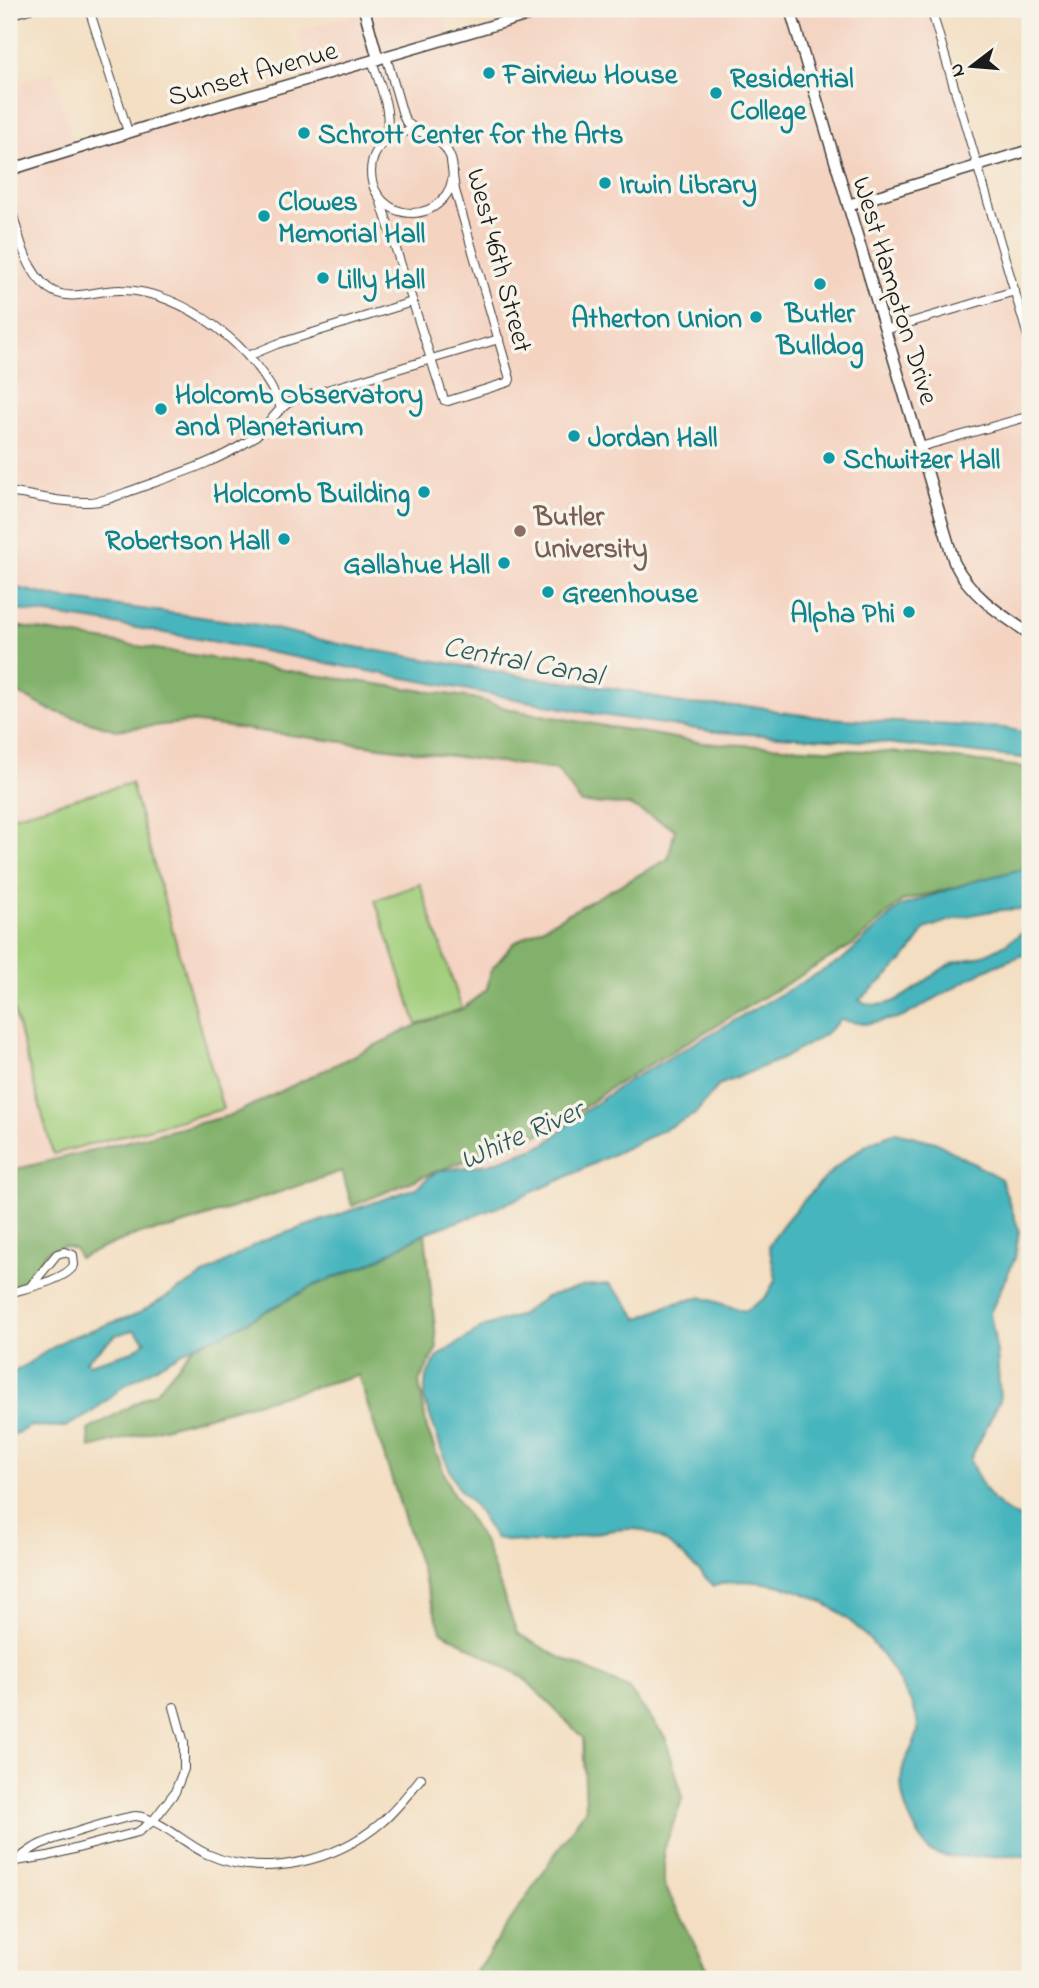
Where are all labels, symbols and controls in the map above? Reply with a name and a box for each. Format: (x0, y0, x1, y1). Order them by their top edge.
street label: Sunset Avenue (163, 31, 343, 119)
north arrow (937, 32, 1007, 102)
place label: Fairview House (501, 56, 679, 97)
place label: Residential College (730, 60, 854, 134)
text: N (943, 60, 973, 80)
marker: Fairview House (481, 65, 497, 81)
marker: Residential College (708, 85, 724, 101)
place label: Schrott Center for the Arts (318, 116, 624, 157)
marker: Schrott Center for the Arts (296, 125, 312, 141)
street label: West 46th Street (453, 164, 542, 358)
place label: Irwin Library (619, 166, 757, 207)
street label: West Hampton Drive (839, 172, 948, 411)
marker: Irwin Library (597, 175, 613, 191)
place label: Clowes Memorial Hall (278, 183, 425, 256)
marker: Clowes Memorial Hall (256, 208, 272, 224)
place label: Lilly Hall (337, 261, 425, 302)
marker: Lilly Hall (315, 270, 331, 286)
marker: Butler Bulldog (812, 276, 828, 292)
place label: Butler Bulldog (774, 295, 864, 369)
place label: Atherton Union (571, 300, 742, 341)
marker: Atherton Union (748, 309, 764, 325)
place label: Holcomb Observatory and Planetarium (175, 376, 423, 449)
marker: Holcomb Observatory and Planetarium (153, 401, 169, 417)
place label: Jordan Hall (588, 419, 718, 460)
marker: Jordan Hall (566, 428, 582, 444)
place label: Schwitzer Hall (843, 441, 1001, 482)
marker: Schwitzer Hall (821, 450, 837, 466)
place label: Holcomb Building (213, 475, 410, 517)
marker: Holcomb Building (416, 484, 432, 500)
place label: Butler University (532, 498, 648, 571)
place label: Robertson Hall (105, 522, 270, 563)
marker: Butler University (512, 523, 528, 539)
marker: Robertson Hall (276, 531, 292, 547)
place label: Gallahue Hall (343, 546, 490, 587)
marker: Gallahue Hall (496, 555, 512, 571)
place label: Greenhouse (562, 575, 699, 616)
marker: Greenhouse (540, 584, 556, 600)
place label: Alpha Phi (790, 595, 895, 636)
marker: Alpha Phi (901, 604, 917, 620)
water label: Central Canal (439, 626, 610, 701)
water label: White River (453, 1088, 594, 1184)

